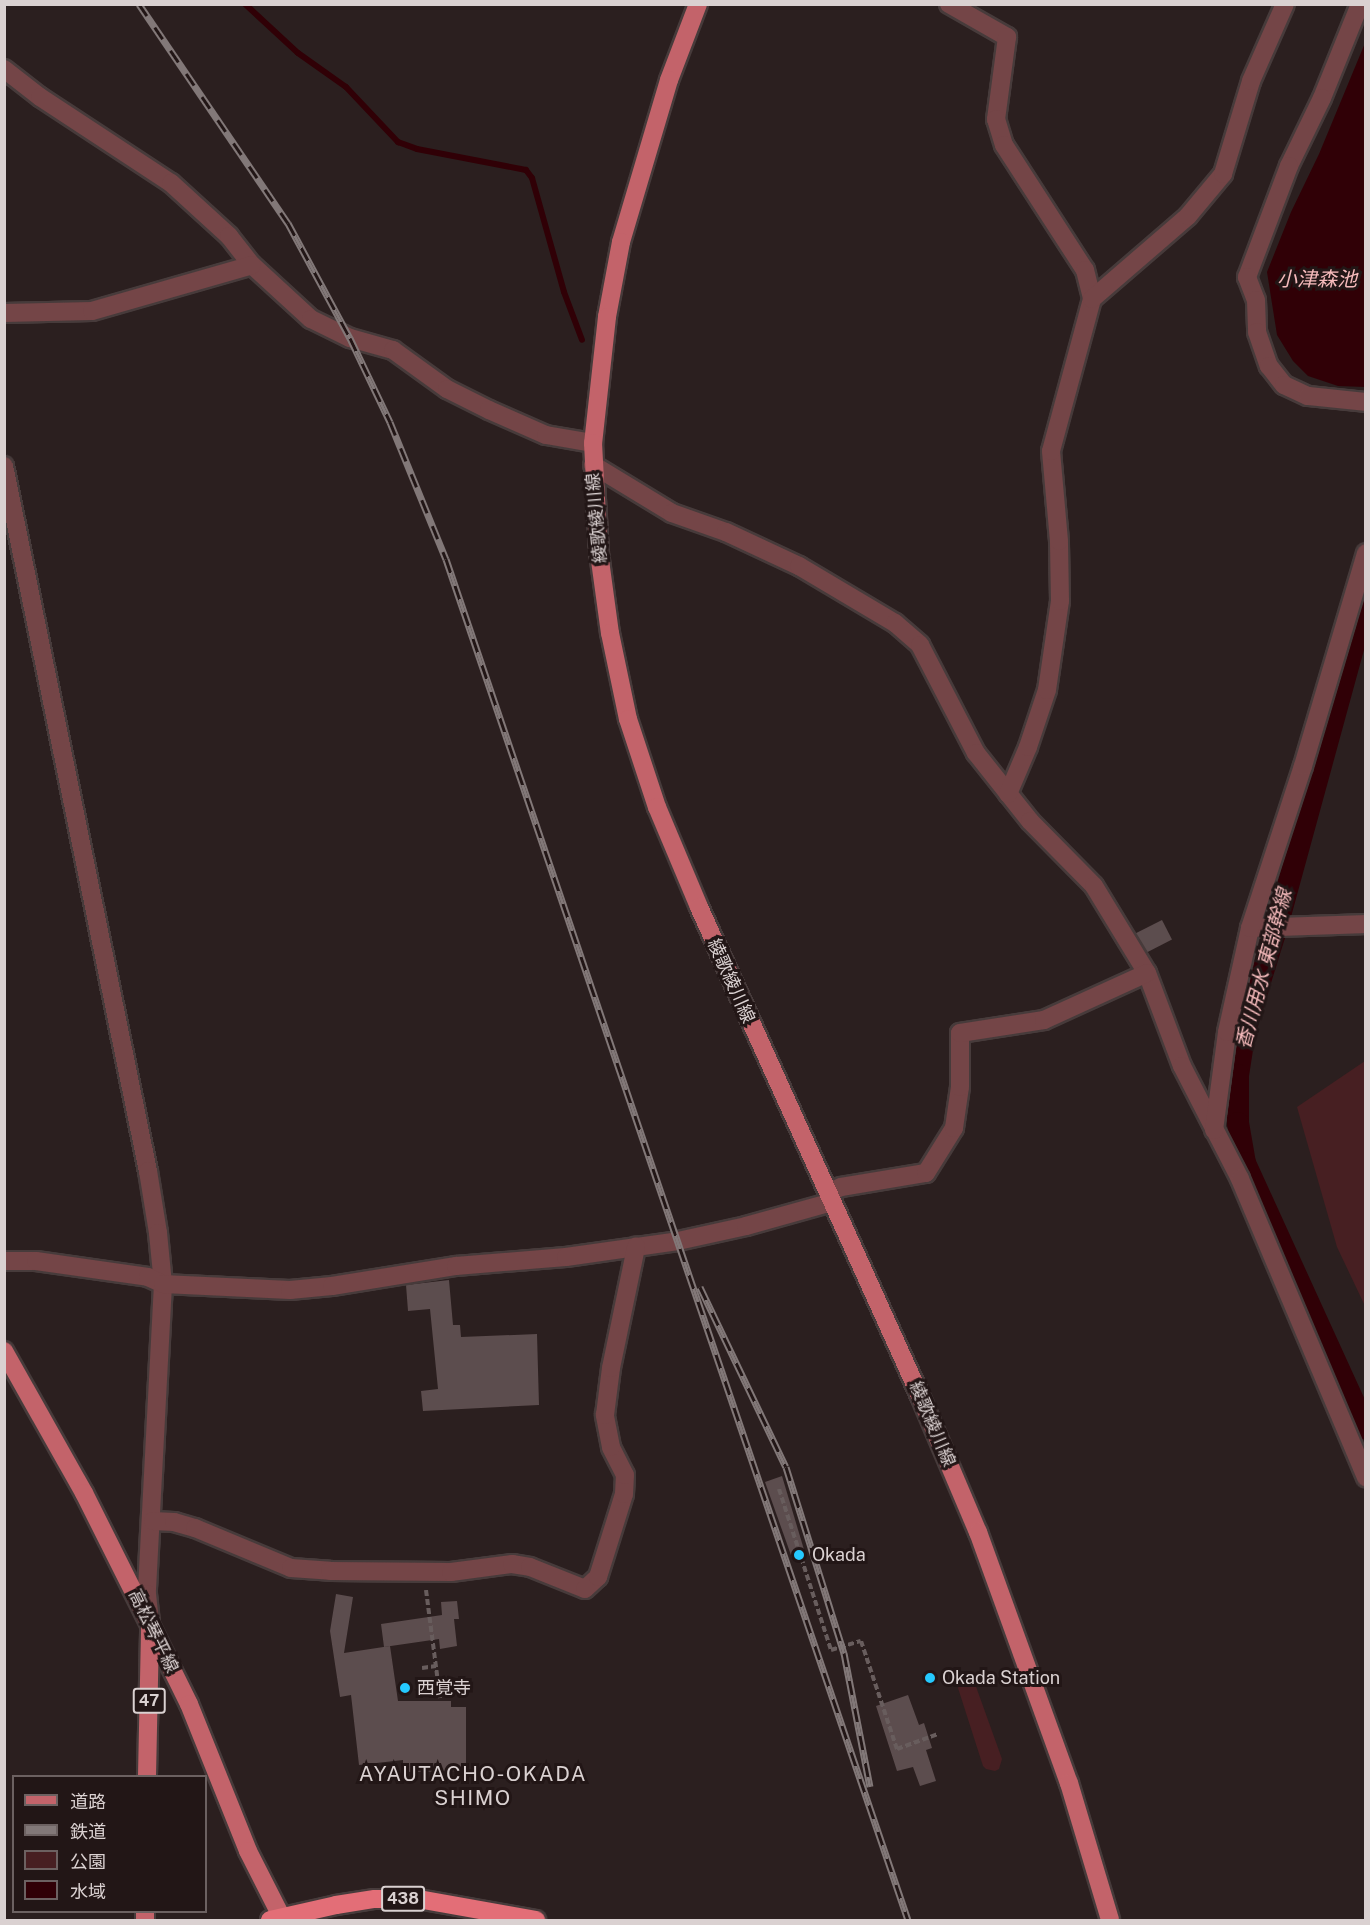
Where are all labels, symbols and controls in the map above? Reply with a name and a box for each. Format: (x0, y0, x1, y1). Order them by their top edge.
water label: 小津森池 (1277, 267, 1357, 291)
street label: 綾歌綾川線 (582, 472, 612, 564)
water label: 香川用水 東部幹線 (1231, 886, 1297, 1052)
street label: 綾歌綾川線 (703, 935, 759, 1027)
street label: 綾歌綾川線 (904, 1378, 960, 1470)
place label: Okada (812, 1544, 866, 1566)
marker: Okada (790, 1546, 808, 1564)
street label: 高松琴平線 (124, 1586, 182, 1676)
place label: Okada Station (942, 1667, 1060, 1689)
marker: Okada Station (923, 1671, 937, 1685)
place label: 西覚寺 (417, 1677, 471, 1699)
marker: 西覚寺 (398, 1681, 412, 1695)
road number: 47 (132, 1688, 166, 1714)
district label: AYAUTACHO-OKADA SHIMO (359, 1761, 587, 1811)
legend (12, 1775, 207, 1913)
text: 道路 (70, 1791, 106, 1812)
text: 鉄道 (70, 1821, 106, 1842)
text: 公園 (70, 1851, 106, 1872)
text: 水域 (70, 1881, 106, 1902)
road number: 438 (380, 1886, 426, 1912)

